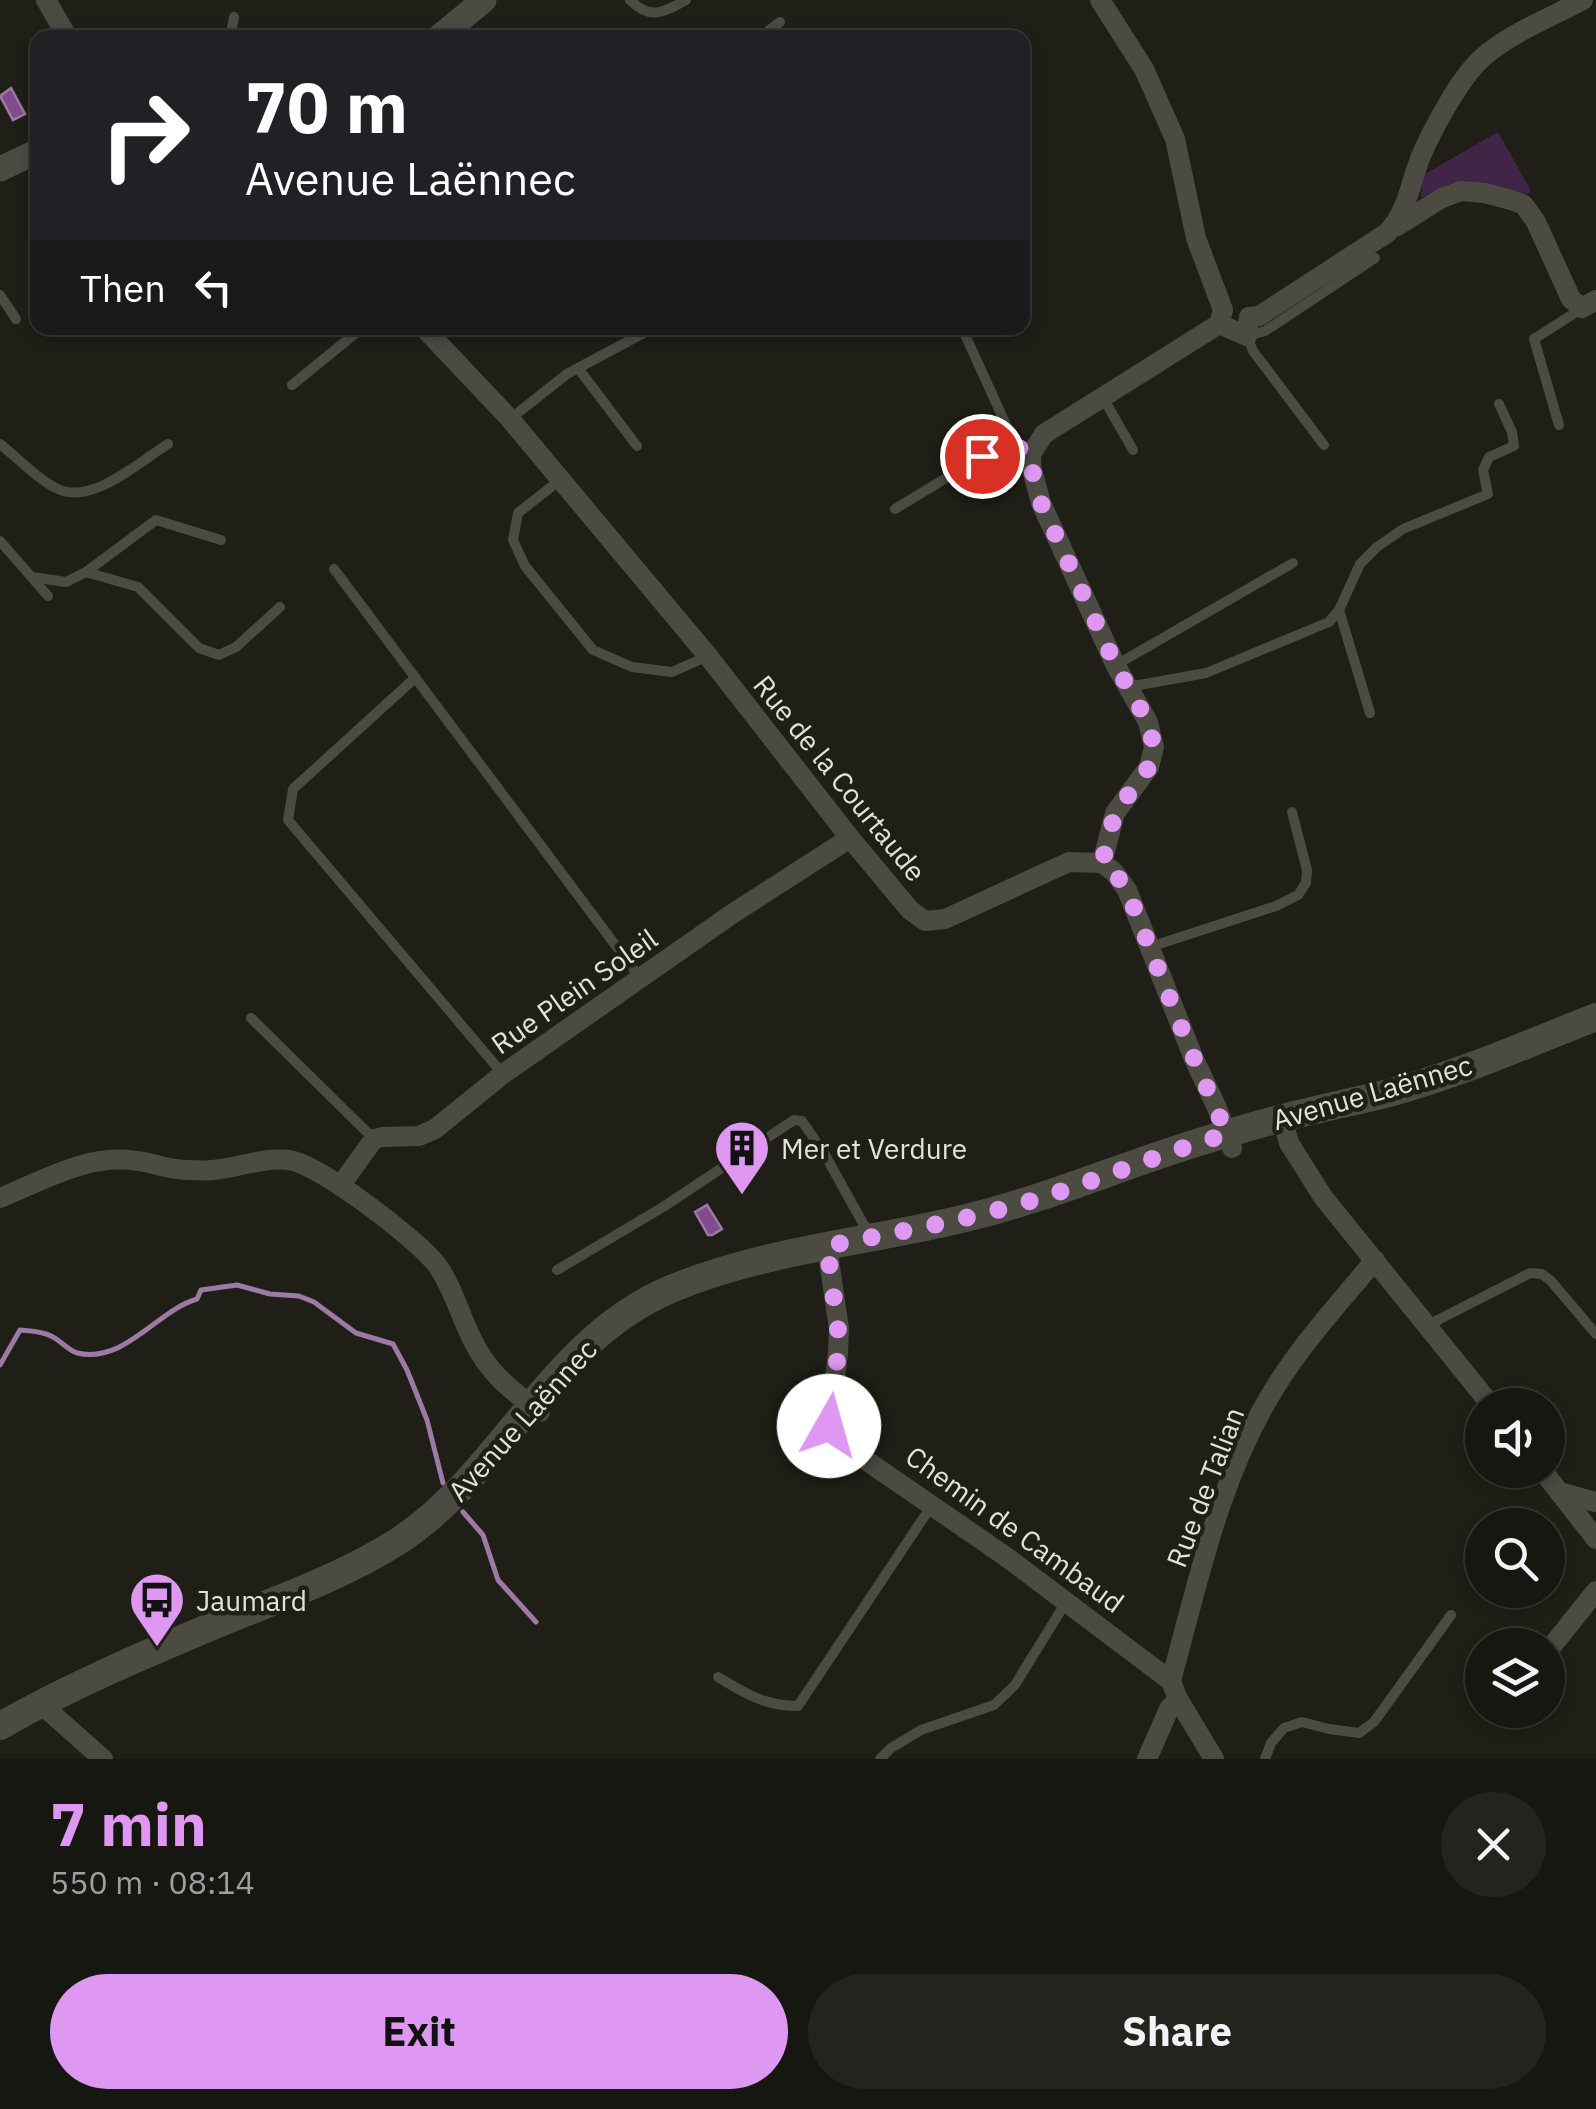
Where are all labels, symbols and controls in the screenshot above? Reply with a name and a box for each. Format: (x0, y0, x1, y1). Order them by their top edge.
text: 70 m (245, 61, 408, 152)
icon: right (80, 70, 210, 200)
text: Avenue Laënnec (245, 149, 576, 207)
icon: left (186, 260, 241, 315)
text: Then (80, 263, 166, 312)
pin (940, 414, 1025, 499)
icon: arrive (955, 429, 1010, 484)
street label: Rue de la Courtaude (745, 667, 935, 889)
street label: Rue Plein Soleil (484, 920, 664, 1062)
street label: Avenue Laënnec (1268, 1046, 1476, 1138)
building icon: Mer et Verdure (712, 1118, 772, 1197)
place label: Mer et Verdure (781, 1130, 967, 1167)
street label: Avenue Laënnec (439, 1331, 605, 1509)
position arrow (777, 1374, 881, 1478)
map controls (1465, 1388, 1565, 1728)
button: sound (1465, 1388, 1565, 1488)
street label: Rue de Talian (1158, 1402, 1252, 1572)
street label: Chemin de Cambaud (899, 1437, 1131, 1621)
button: search (1465, 1508, 1565, 1608)
bus stop icon: Jaumard (127, 1570, 187, 1649)
place label: Jaumard (196, 1582, 307, 1619)
button: layers (1465, 1628, 1565, 1728)
text: 7 min (50, 1784, 207, 1863)
button: close (1441, 1792, 1546, 1897)
text: 550 m · 08:14 (50, 1861, 255, 1903)
button: Exit (50, 1974, 788, 2089)
button: Share (808, 1974, 1546, 2089)

